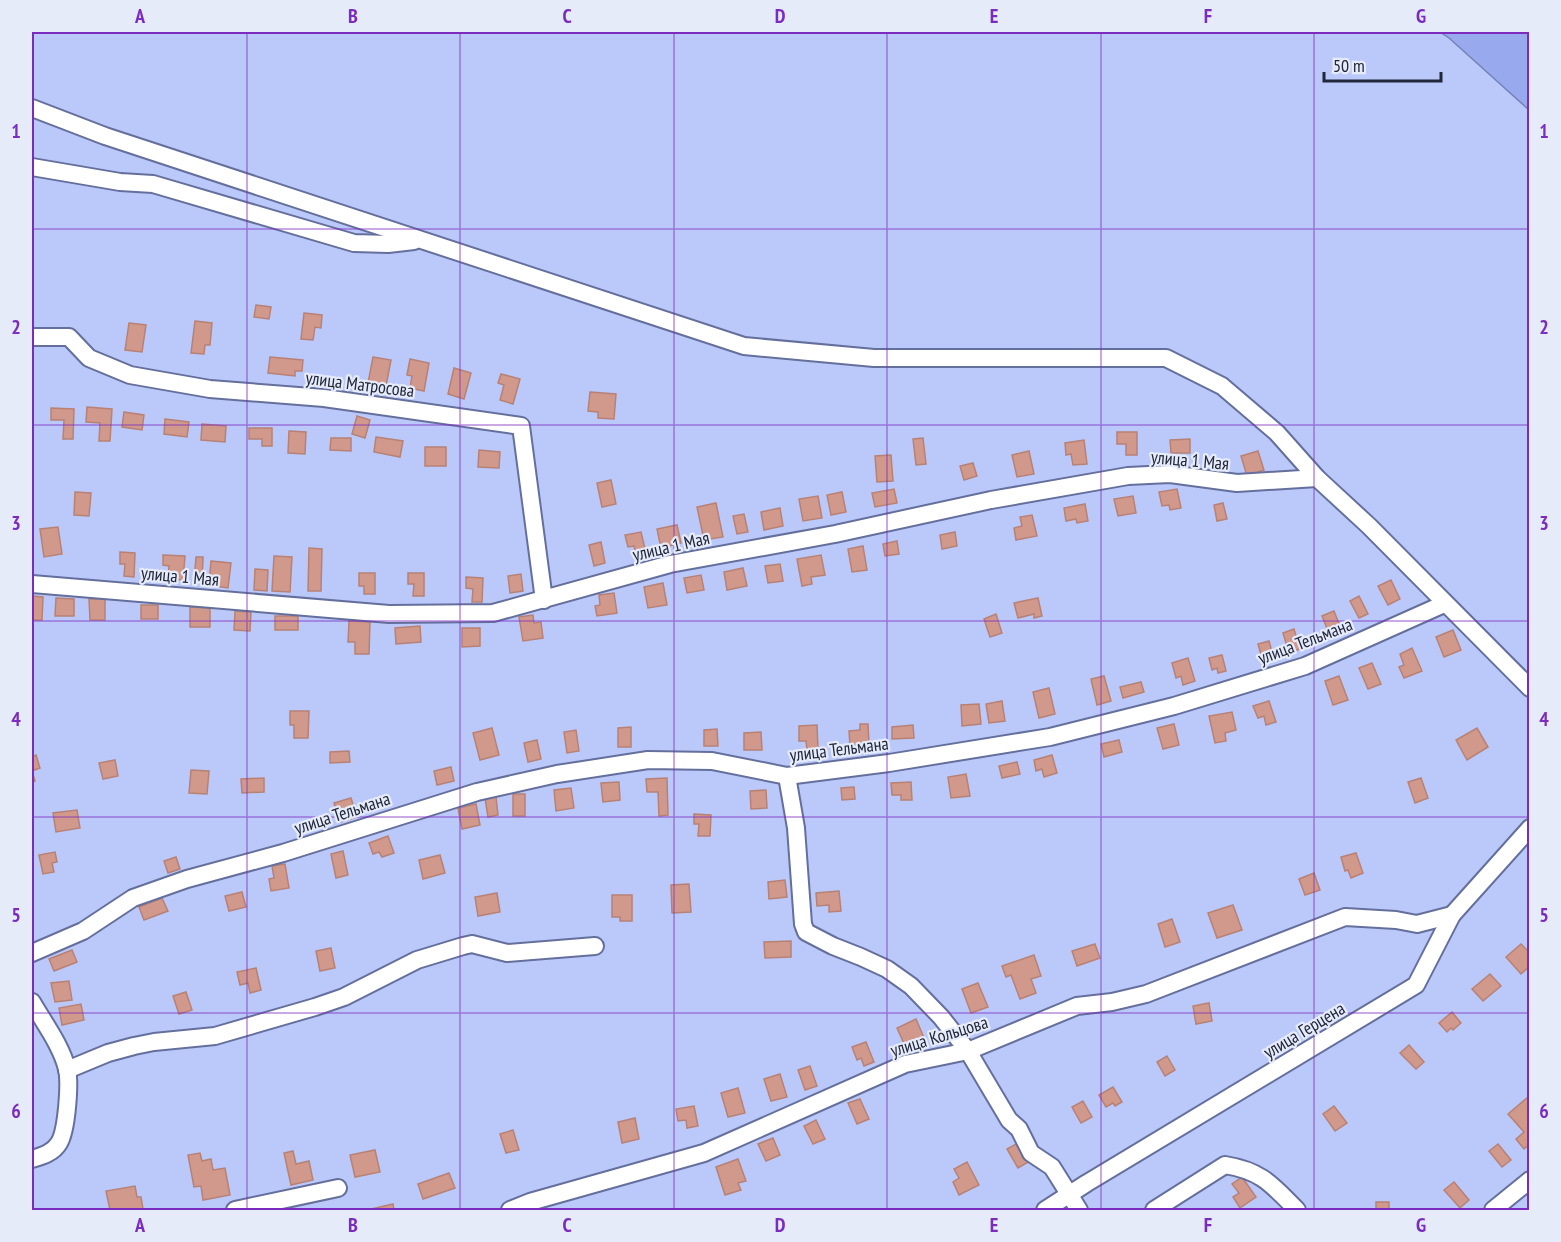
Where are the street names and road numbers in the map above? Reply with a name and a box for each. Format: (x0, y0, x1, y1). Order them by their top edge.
street label: улица Матросова (304, 366, 416, 402)
street label: улица 1 Мая (1150, 445, 1230, 475)
street label: улица 1 Мая (630, 526, 712, 566)
street label: улица 1 Мая (140, 561, 220, 591)
street label: улица Тельмана (1255, 612, 1355, 670)
street label: улица Тельмана (788, 732, 890, 766)
street label: улица Тельмана (291, 787, 393, 839)
street label: улица Герцена (1259, 997, 1349, 1063)
street label: улица Кольцова (887, 1010, 991, 1062)

